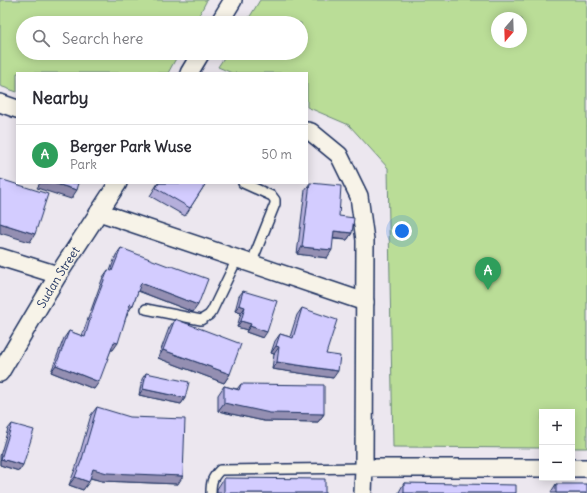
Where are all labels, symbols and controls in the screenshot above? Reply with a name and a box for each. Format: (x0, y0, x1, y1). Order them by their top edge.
north arrow (491, 12, 527, 48)
search box (16, 16, 308, 60)
icon: search (30, 27, 52, 49)
text: Search here (62, 29, 143, 48)
text: Nearby (32, 87, 88, 109)
text: Berger Park Wuse (70, 137, 192, 156)
text: A (41, 146, 49, 163)
text: 50 m (261, 146, 292, 163)
text: Park (70, 156, 97, 173)
your location (392, 221, 412, 241)
street label: Sudan Street (33, 243, 82, 310)
pin: A (475, 257, 501, 290)
map controls (539, 409, 575, 481)
button: + (539, 409, 575, 445)
button: − (539, 445, 575, 481)

